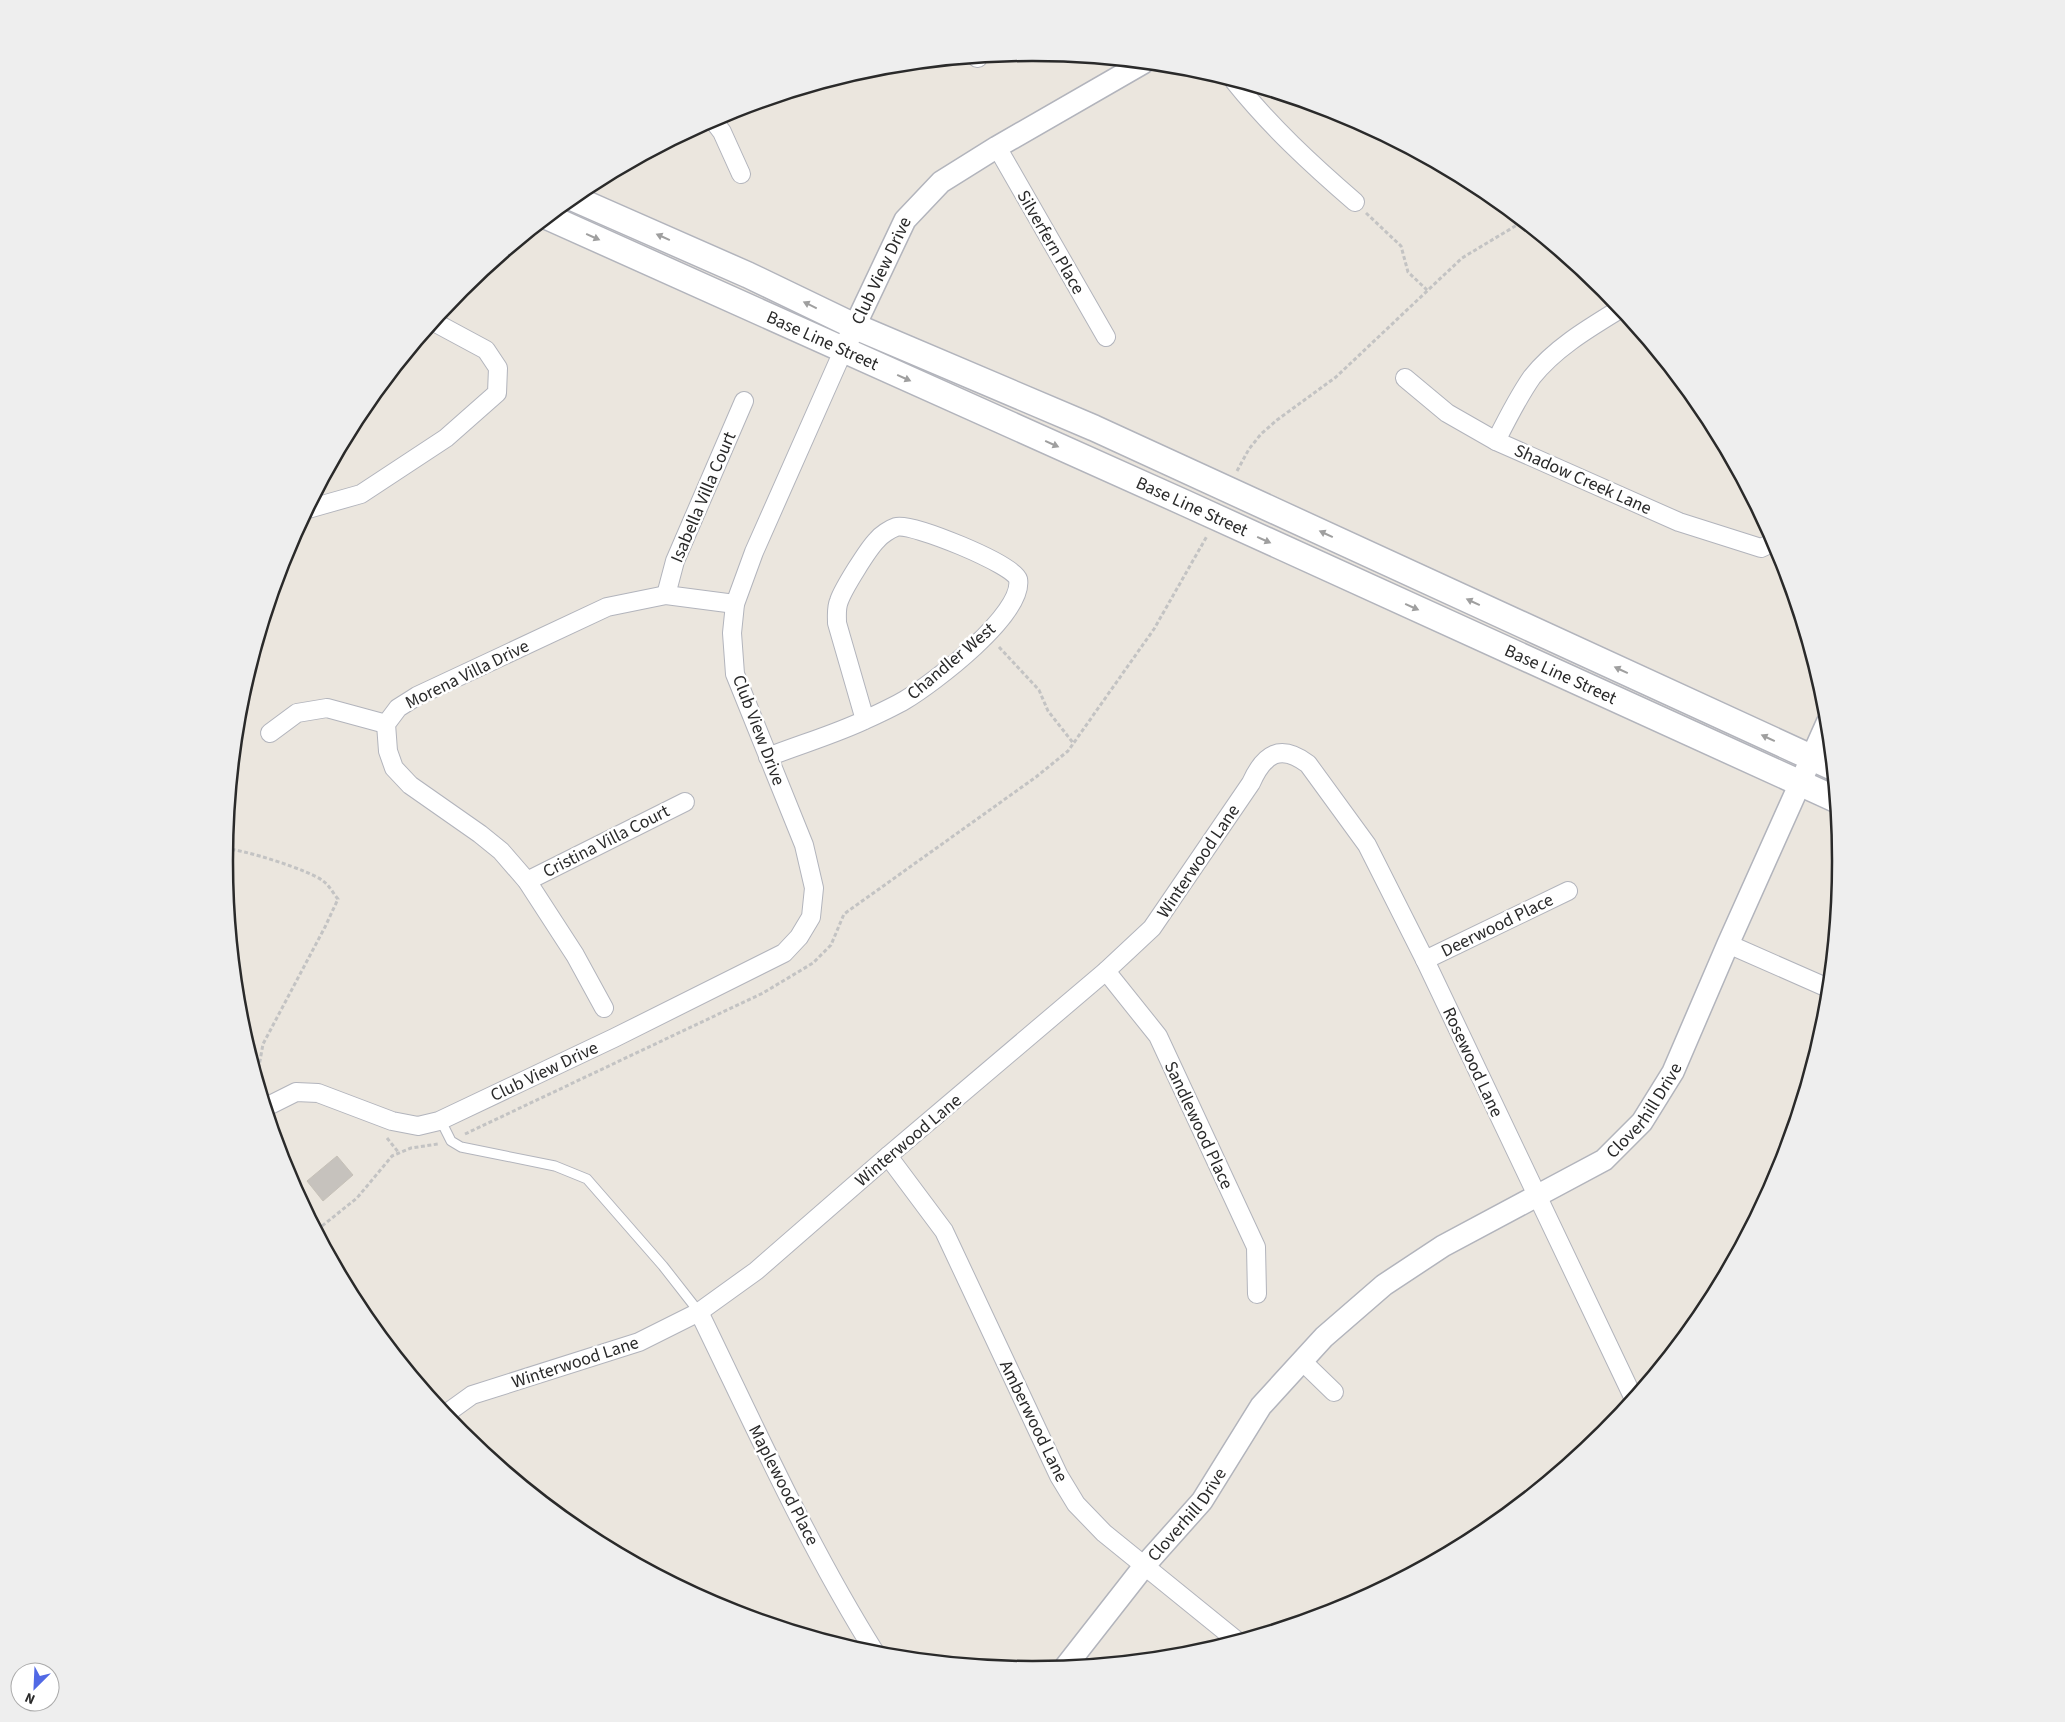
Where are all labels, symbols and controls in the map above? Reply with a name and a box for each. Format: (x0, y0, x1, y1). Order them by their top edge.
street label: Silverfern Place (1011, 186, 1091, 299)
street label: Club View Drive (845, 213, 918, 329)
one-way arrow (656, 233, 670, 241)
one-way arrow (586, 234, 600, 242)
one-way arrow (803, 300, 817, 308)
street label: Base Line Street (762, 305, 882, 377)
one-way arrow (897, 374, 911, 382)
street label: Isabella Villa Court (665, 428, 742, 566)
street label: Shadow Creek Lane (1510, 438, 1656, 521)
one-way arrow (1045, 441, 1059, 449)
street label: Base Line Street (1132, 471, 1252, 543)
one-way arrow (1319, 530, 1333, 538)
one-way arrow (1257, 536, 1271, 544)
one-way arrow (1466, 598, 1480, 606)
one-way arrow (1405, 604, 1419, 612)
street label: Chandler West (902, 617, 1001, 706)
street label: Morena Villa Drive (401, 634, 533, 715)
street label: Base Line Street (1500, 638, 1620, 711)
one-way arrow (1614, 666, 1628, 674)
street label: Club View Drive (726, 671, 791, 789)
one-way arrow (1761, 734, 1776, 742)
street label: Cristina Villa Court (539, 799, 674, 884)
street label: Winterwood Lane (1151, 799, 1246, 923)
street label: Deerwood Place (1437, 887, 1558, 963)
street label: Rosewood Lane (1436, 1003, 1509, 1121)
street label: Club View Drive (486, 1035, 602, 1108)
street label: Sandlewood Place (1158, 1057, 1239, 1193)
street label: Cloverhill Drive (1601, 1059, 1688, 1164)
street label: Winterwood Lane (850, 1088, 967, 1192)
street label: Winterwood Lane (508, 1330, 642, 1395)
street label: Amberwood Lane (993, 1356, 1074, 1486)
street label: Maplewood Place (742, 1421, 825, 1550)
street label: Cloverhill Drive (1142, 1463, 1233, 1567)
north arrow (10, 1662, 60, 1712)
text: N (22, 1687, 38, 1709)

